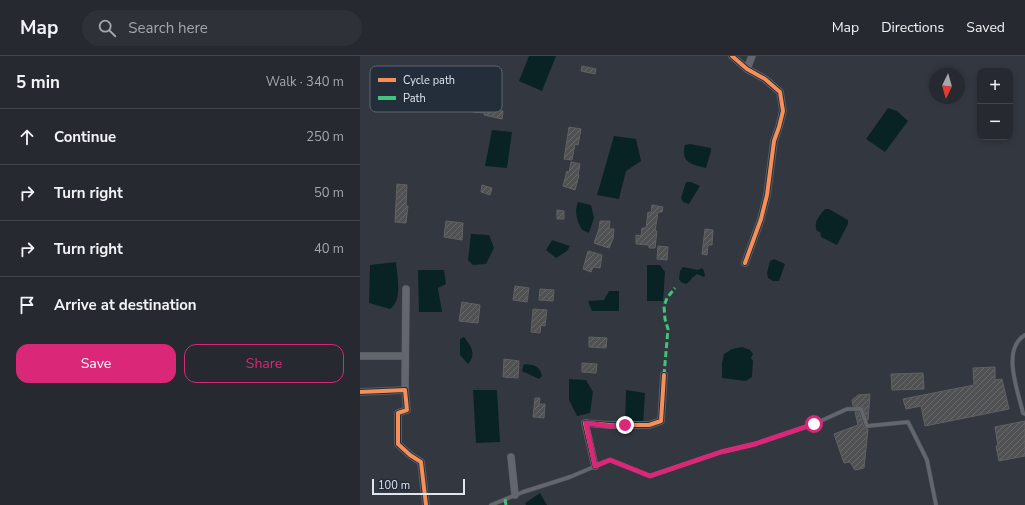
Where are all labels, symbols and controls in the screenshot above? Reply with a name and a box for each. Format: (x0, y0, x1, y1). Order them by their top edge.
search box (82, 10, 362, 46)
text: Map (20, 15, 58, 41)
icon: search (96, 17, 118, 39)
text: Search here (128, 18, 208, 38)
text: Map (832, 18, 859, 37)
text: Directions (881, 18, 944, 37)
text: Saved (966, 18, 1005, 37)
legend (370, 66, 502, 112)
north arrow (929, 68, 965, 104)
map controls (977, 68, 1013, 140)
button: + (977, 68, 1013, 104)
text: 5 min (16, 71, 60, 94)
text: Walk · 340 m (266, 73, 344, 91)
text: Cycle path (403, 73, 455, 88)
text: Path (403, 91, 426, 106)
button: − (977, 104, 1013, 140)
icon: ahead (16, 126, 38, 148)
text: Continue (54, 127, 116, 147)
text: 250 m (306, 128, 344, 146)
icon: right (16, 182, 38, 204)
text: Turn right (54, 183, 123, 203)
text: 50 m (314, 184, 344, 202)
icon: right (16, 238, 38, 260)
text: Turn right (54, 239, 123, 259)
text: 40 m (314, 240, 344, 258)
icon: arrive (16, 294, 38, 316)
text: Arrive at destination (54, 295, 197, 315)
button: Save (16, 344, 176, 383)
button: Share (184, 344, 344, 383)
route start (805, 415, 823, 433)
route end (616, 416, 634, 434)
scale bar (372, 477, 465, 496)
text: 100 m (378, 478, 410, 493)

